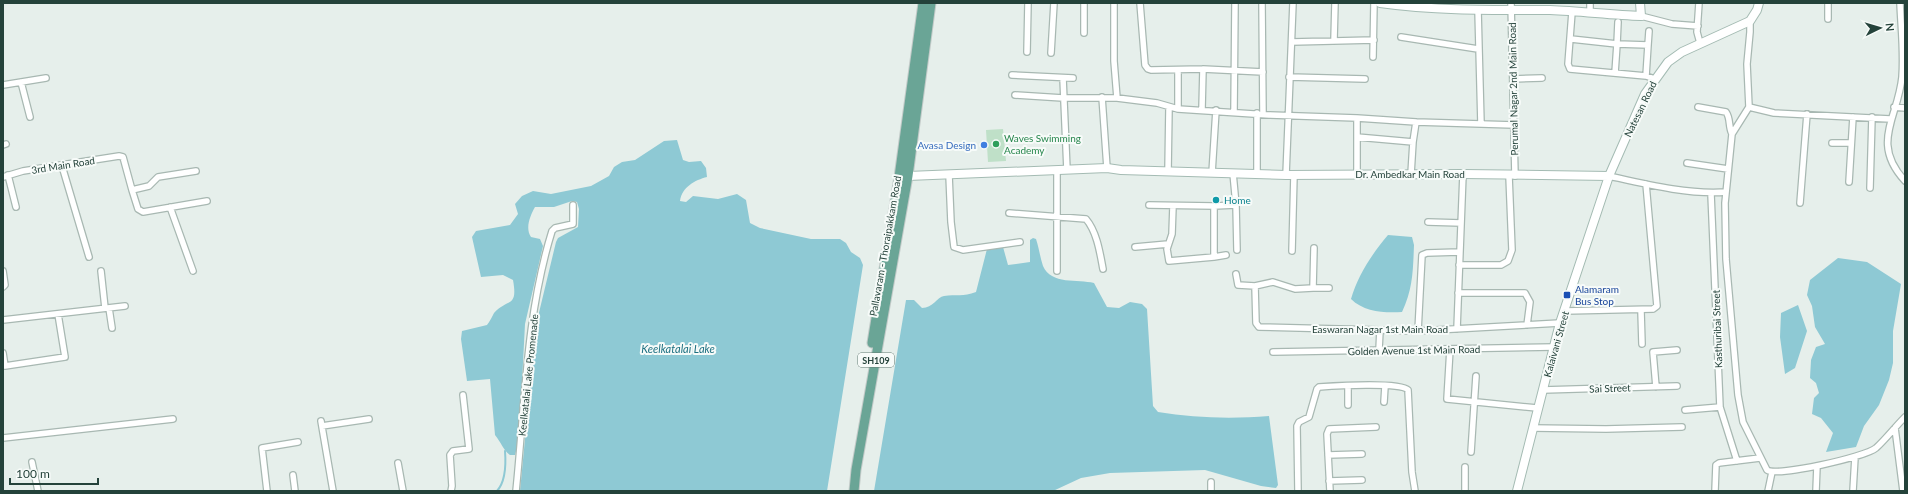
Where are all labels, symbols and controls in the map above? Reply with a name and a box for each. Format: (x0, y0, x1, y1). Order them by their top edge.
north arrow (1860, 8, 1900, 48)
street label: Perumal Nagar 2nd Main Road (1506, 22, 1520, 156)
text: N (1884, 22, 1897, 32)
street label: Natesan Road (1621, 79, 1659, 139)
place label: Waves Swimming Academy (1004, 132, 1081, 156)
place label: Avasa Design (917, 139, 976, 151)
marker: Waves Swimming Academy (991, 139, 1001, 149)
marker: Avasa Design (979, 140, 989, 150)
street label: 3rd Main Road (30, 154, 96, 176)
street label: Dr. Ambedkar Main Road (1355, 168, 1465, 180)
street label: Pallavaram - Thoraipakkam Road (867, 175, 903, 317)
place label: Home (1224, 194, 1251, 206)
marker: Home (1211, 195, 1221, 205)
place label: Alamaram Bus Stop (1575, 283, 1619, 307)
street label: Kasthuribai Street (1710, 289, 1724, 368)
marker: Alamaram Bus Stop (1562, 290, 1572, 300)
street label: Kalaivani Street (1541, 309, 1571, 378)
street label: Keelkatalai Lake Promenade (516, 313, 540, 437)
street label: Easwaran Nagar 1st Main Road (1312, 323, 1448, 335)
water label: Keelkatalai Lake (641, 342, 715, 355)
street label: Golden Avenue 1st Main Road (1348, 343, 1480, 357)
road number: SH109 (858, 353, 894, 367)
street label: Sai Street (1589, 381, 1631, 395)
scale bar (10, 460, 98, 486)
text: 100 m (16, 466, 50, 481)

